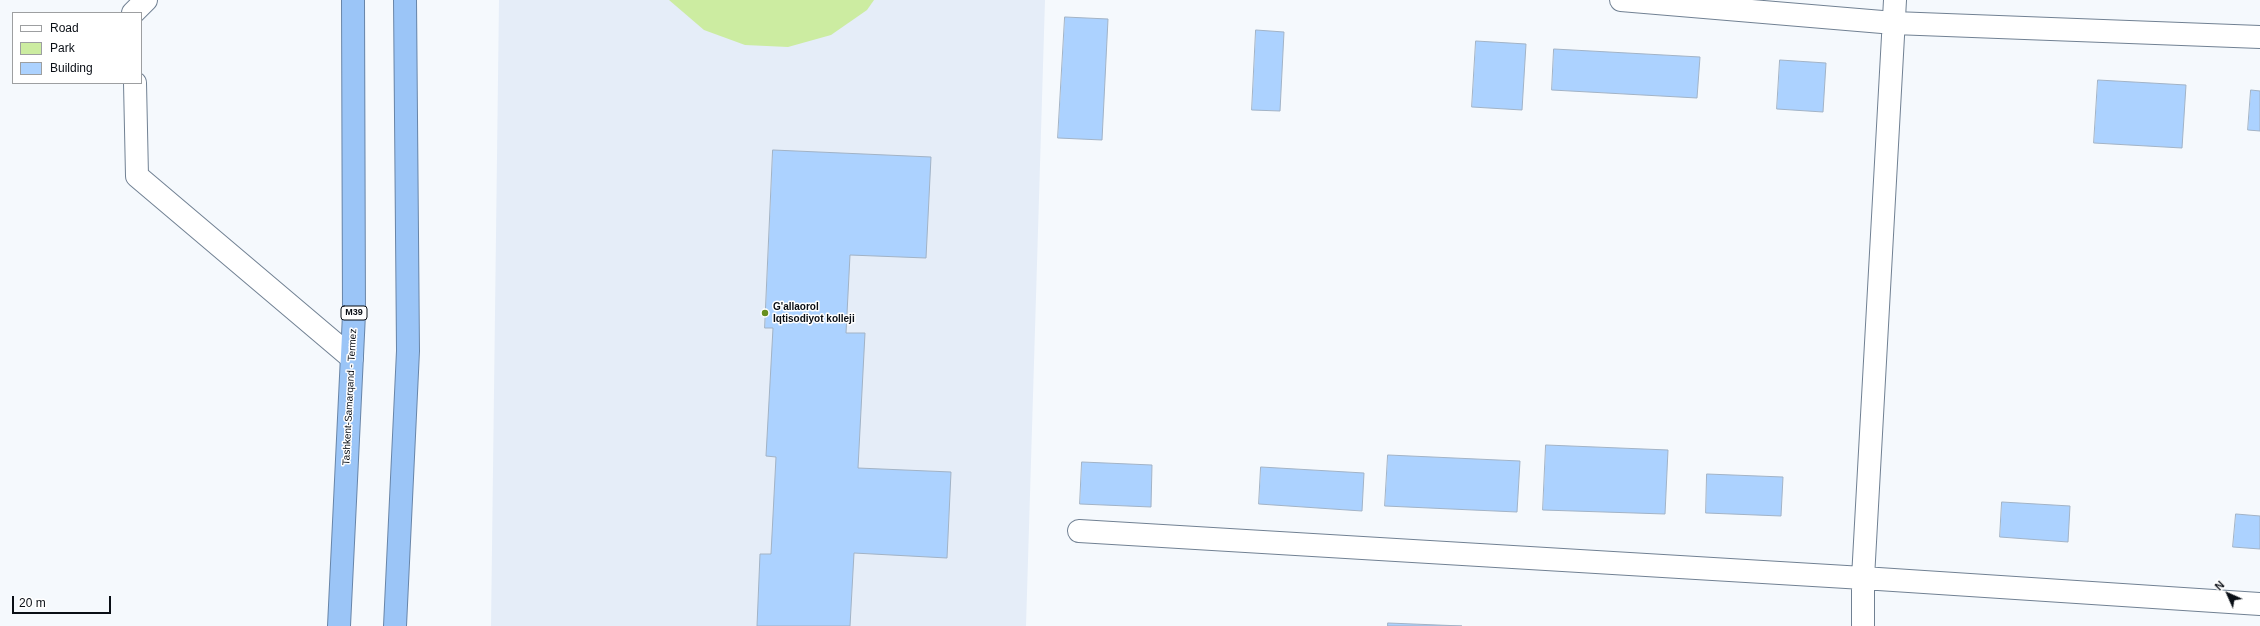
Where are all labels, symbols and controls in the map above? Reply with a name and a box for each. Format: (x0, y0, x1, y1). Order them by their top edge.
legend (12, 12, 142, 84)
text: Road (50, 21, 79, 35)
text: Park (50, 41, 75, 55)
text: Building (50, 61, 93, 75)
place label: G'allaorol Iqtisodiyot kolleji (773, 301, 855, 324)
road number: M39 (341, 306, 367, 320)
marker: G'allaorol Iqtisodiyot kolleji (760, 308, 770, 318)
street label: Tashkent-Samarqand - Termez (340, 328, 360, 466)
north arrow (2208, 574, 2248, 614)
text: N (2212, 578, 2227, 593)
scale bar (14, 588, 113, 614)
text: 20 m (19, 596, 46, 610)

